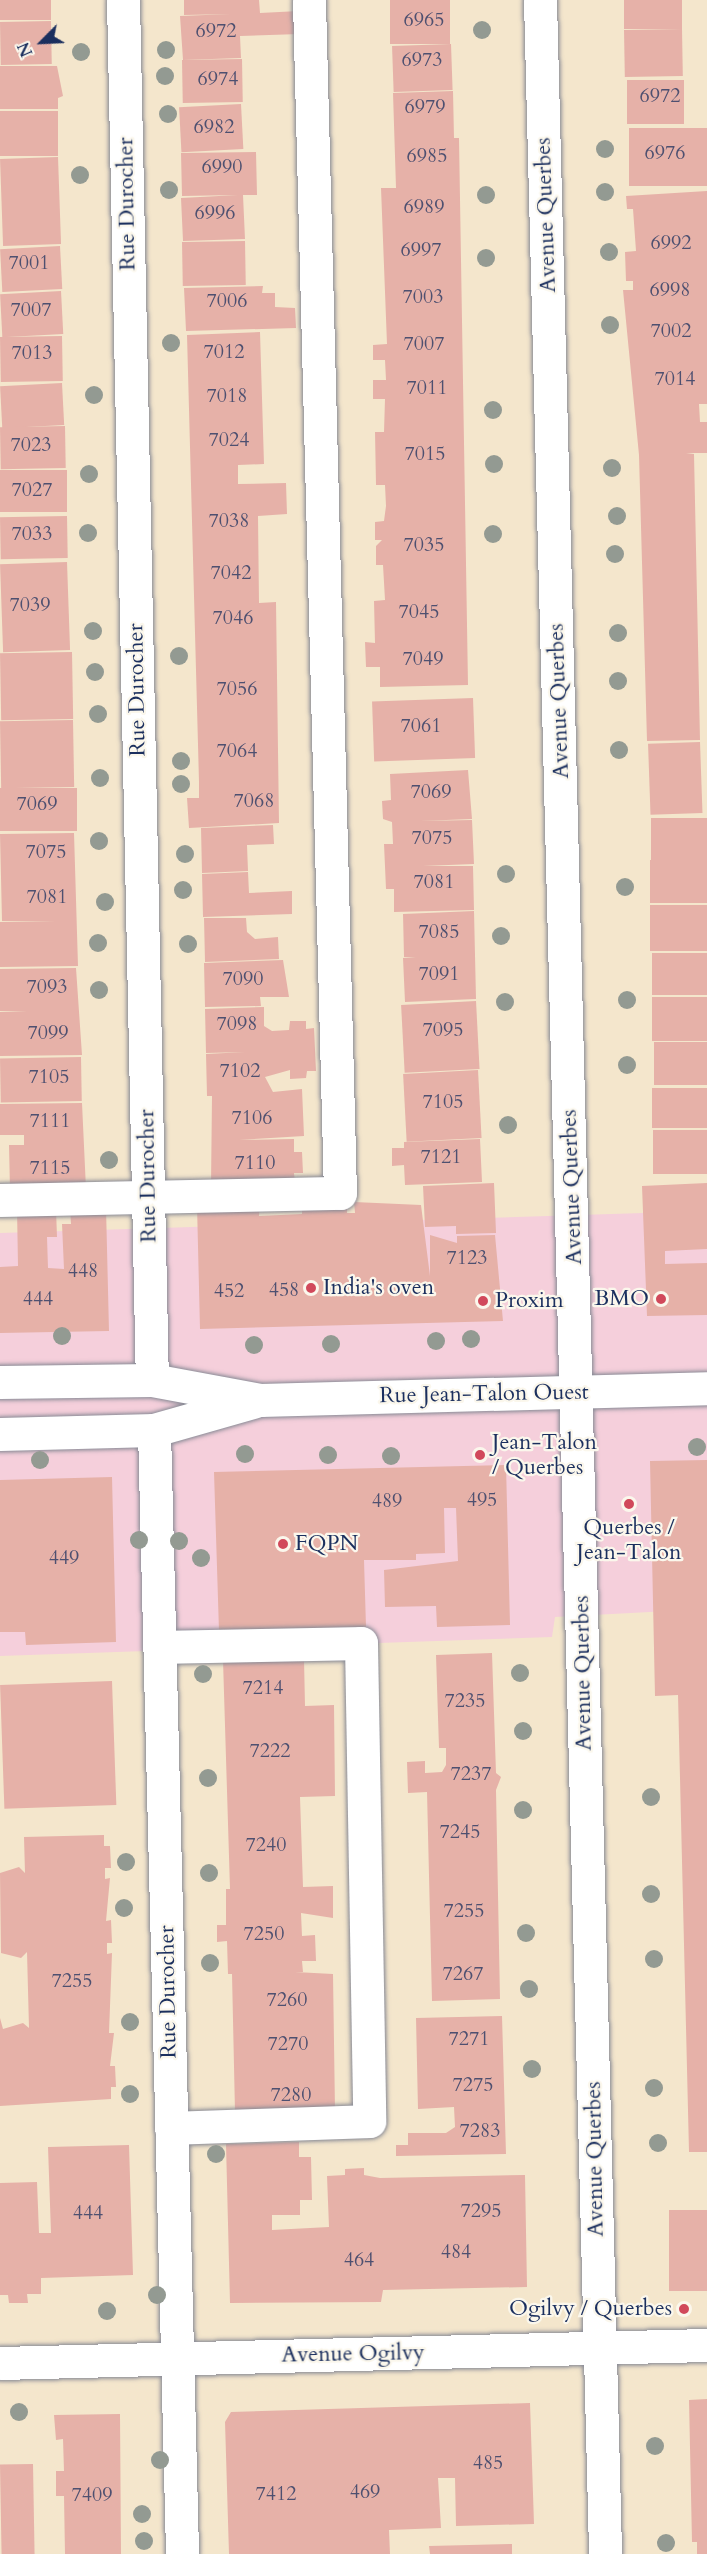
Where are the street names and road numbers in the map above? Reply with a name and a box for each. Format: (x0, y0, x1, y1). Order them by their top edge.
street label: Rue Durocher (113, 137, 141, 271)
street label: Avenue Querbes (530, 137, 562, 293)
street label: Rue Durocher (123, 623, 151, 757)
street label: Avenue Querbes (543, 623, 575, 779)
street label: Rue Durocher (134, 1109, 162, 1243)
street label: Avenue Querbes (556, 1109, 588, 1265)
street label: Rue Jean-Talon Ouest (379, 1379, 589, 1409)
street label: Avenue Querbes (568, 1595, 598, 1751)
street label: Rue Durocher (154, 1925, 182, 2059)
street label: Avenue Querbes (580, 2081, 610, 2237)
street label: Avenue Ogilvy (281, 2340, 425, 2368)

